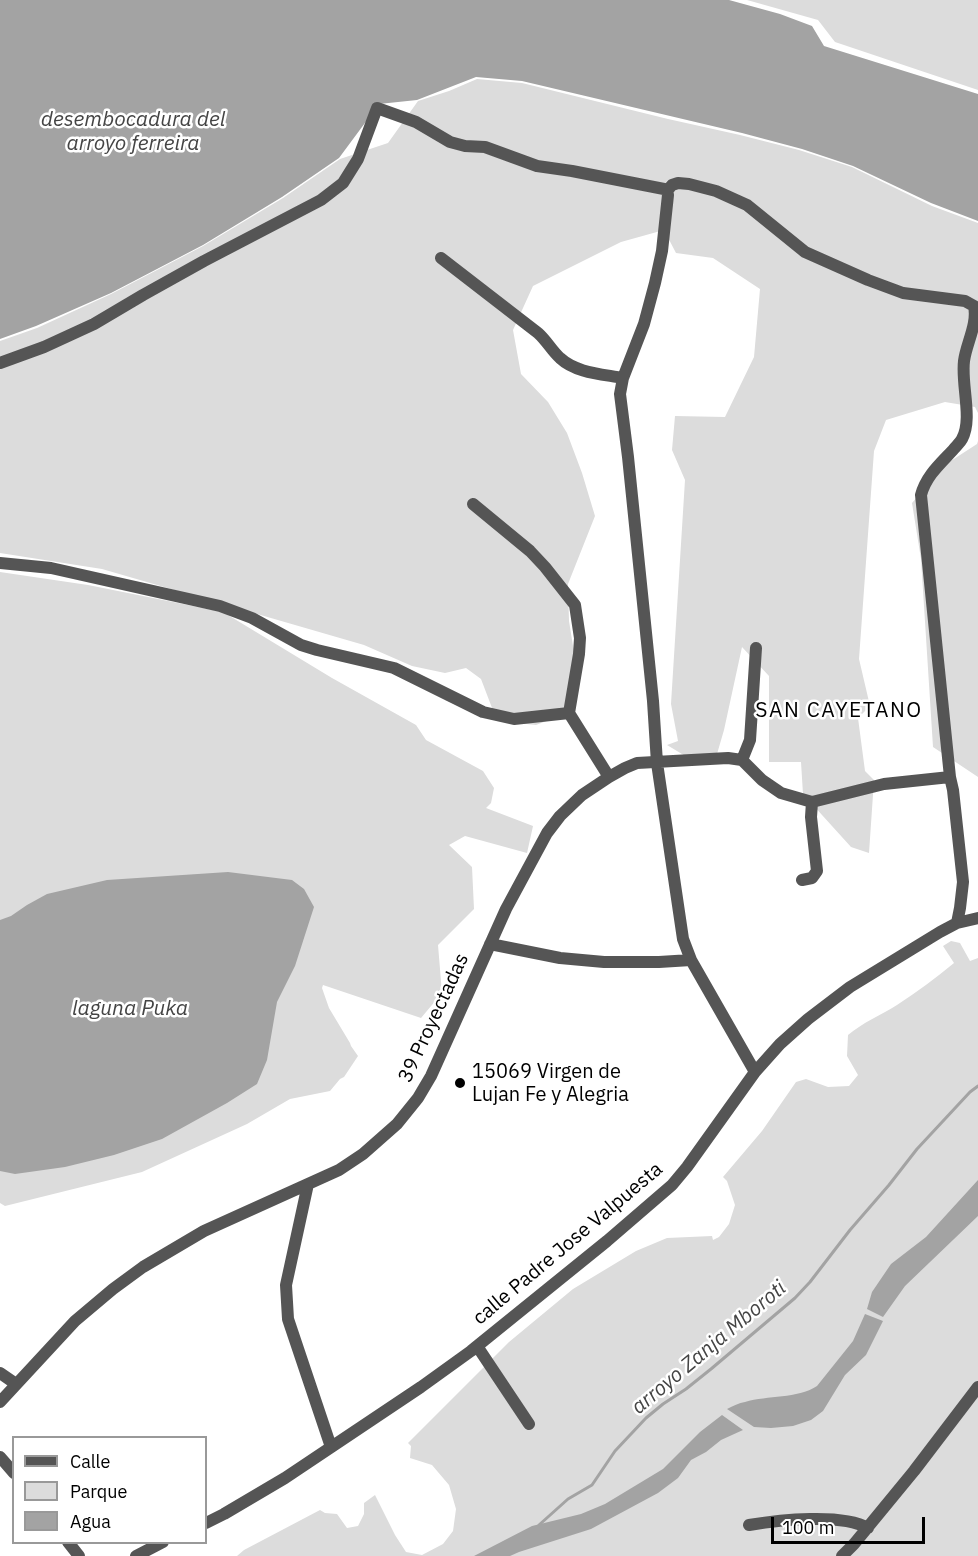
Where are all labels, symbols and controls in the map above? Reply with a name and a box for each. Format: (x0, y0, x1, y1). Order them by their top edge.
water label: desembocadura del arroyo ferreira (41, 107, 225, 157)
district label: SAN CAYETANO (755, 698, 923, 724)
street label: 39 Proyectadas (394, 950, 474, 1086)
water label: laguna Puka (72, 996, 188, 1022)
place label: 15069 Virgen de Lujan Fe y Alegria (472, 1060, 629, 1107)
marker: 15069 Virgen de Lujan Fe y Alegria (453, 1076, 467, 1090)
street label: calle Padre Jose Valpuesta (468, 1158, 668, 1330)
water label: arroyo Zanja Mboroti (626, 1276, 792, 1420)
legend (12, 1436, 207, 1544)
text: Calle (70, 1450, 110, 1473)
text: Parque (70, 1480, 127, 1503)
scale bar (774, 1505, 928, 1543)
text: Agua (70, 1510, 111, 1533)
text: 100 m (782, 1516, 834, 1539)

